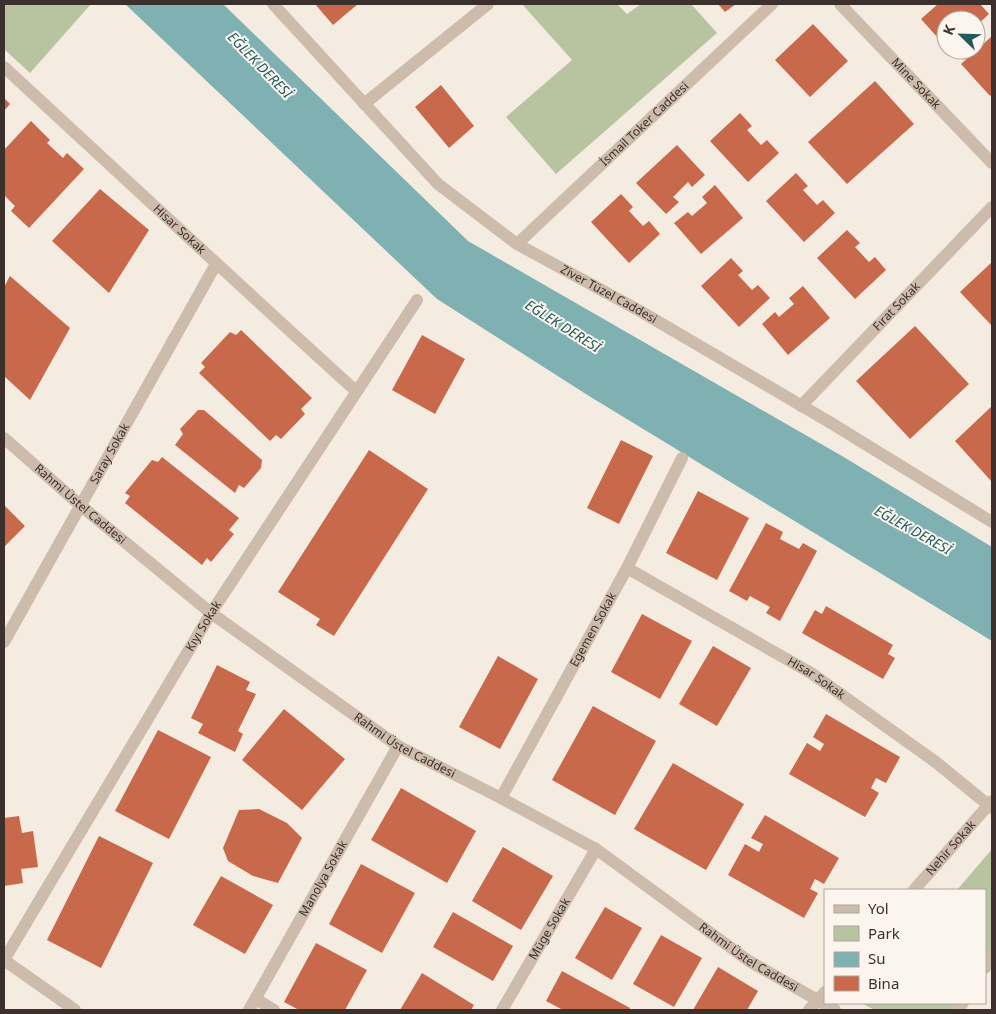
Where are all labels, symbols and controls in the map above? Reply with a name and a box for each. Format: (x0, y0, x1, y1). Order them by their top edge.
north arrow (936, 10, 986, 60)
text: K (938, 21, 959, 38)
water label: EĞLEK DERESİ (224, 27, 298, 103)
street label: Mine Sokak (888, 54, 945, 113)
street label: İsmail Toker Caddesi (596, 78, 692, 170)
street label: Hisar Sokak (150, 200, 210, 258)
street label: Ziver Tüzel Caddesi (558, 260, 661, 327)
street label: Fırat Sokak (869, 278, 924, 334)
water label: EĞLEK DERESİ (522, 295, 606, 357)
street label: Saray Sokak (85, 419, 133, 487)
street label: Rahmi Üstel Caddesi (31, 460, 130, 548)
water label: EĞLEK DERESİ (871, 501, 956, 559)
street label: Egemen Sokak (565, 588, 620, 670)
street label: Kıyı Sokak (181, 597, 225, 654)
street label: Hisar Sokak (785, 652, 849, 703)
street label: Rahmi Üstel Caddesi (351, 708, 459, 782)
street label: Nehir Sokak (922, 816, 980, 879)
street label: Manolya Sokak (295, 837, 351, 919)
legend (824, 889, 986, 1004)
street label: Müge Sokak (524, 894, 574, 963)
text: Yol (868, 898, 889, 918)
street label: Rahmi Üstel Caddesi (696, 918, 802, 995)
text: Park (868, 923, 900, 943)
text: Su (868, 948, 886, 968)
text: Bina (868, 973, 899, 993)

